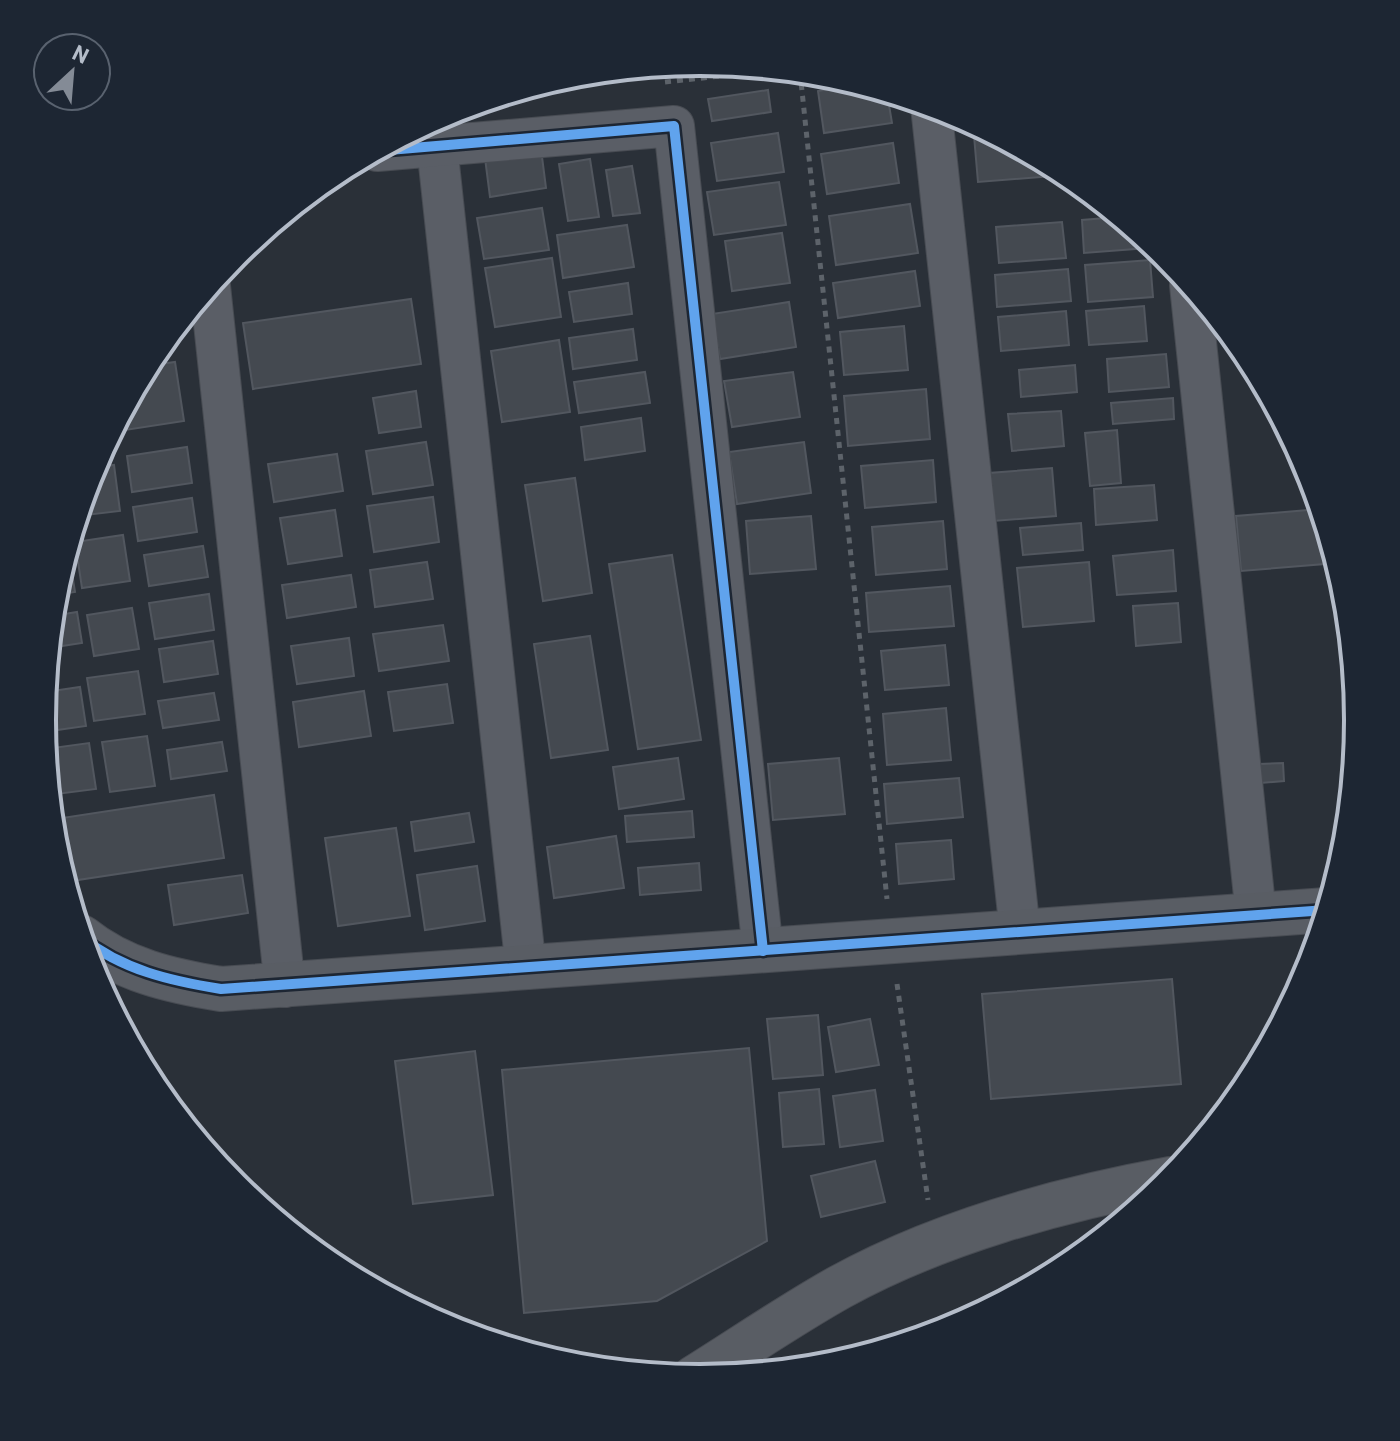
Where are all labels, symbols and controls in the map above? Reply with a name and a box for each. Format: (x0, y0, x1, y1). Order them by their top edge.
north arrow (32, 32, 112, 112)
text: N (69, 38, 93, 68)

